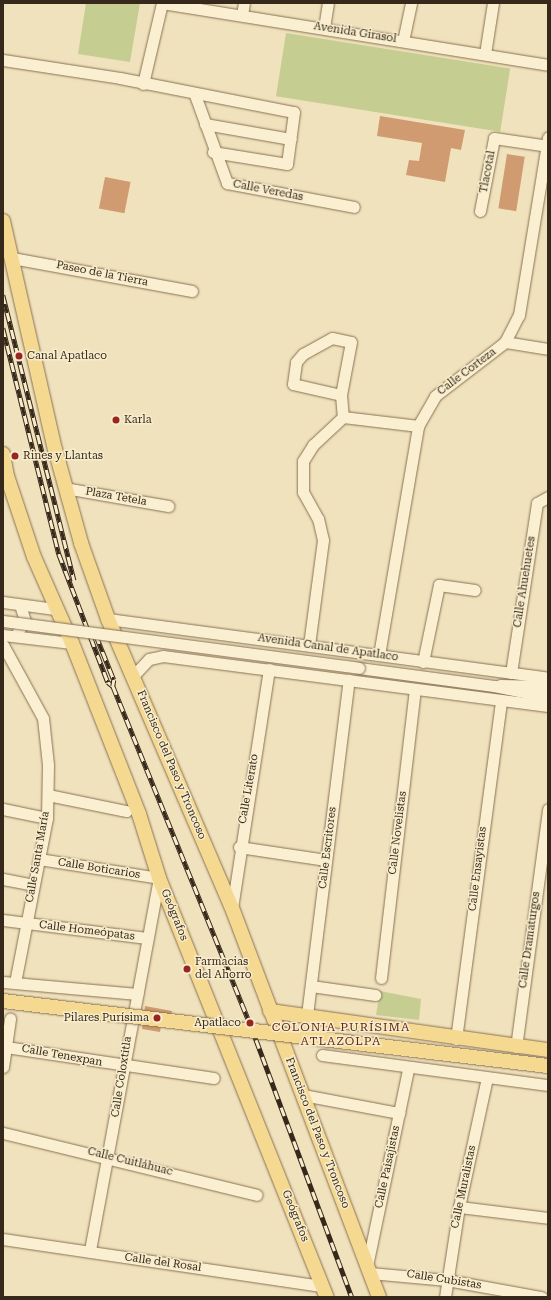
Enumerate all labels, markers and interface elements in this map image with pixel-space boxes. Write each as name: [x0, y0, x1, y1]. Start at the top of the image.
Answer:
street label: Avenida Girasol: [313, 20, 397, 46]
street label: Tlacotal: [477, 150, 499, 194]
street label: Calle Veredas: [232, 178, 304, 204]
street label: Paseo de la Tierra: [55, 259, 149, 289]
street label: Calle Corteza: [435, 346, 499, 398]
place label: Canal Apatlaco: [27, 349, 107, 363]
marker: Canal Apatlaco: [14, 351, 24, 361]
place label: Karla: [124, 413, 152, 427]
marker: Karla: [111, 415, 121, 425]
place label: Rines y Llantas: [23, 449, 103, 463]
marker: Rines y Llantas: [10, 451, 20, 461]
street label: Plaza Tetela: [84, 485, 148, 509]
street label: Calle Ahuehuetes: [511, 535, 539, 629]
street label: Avenida Canal de Apatlaco: [257, 632, 399, 664]
street label: Francisco del Paso y Troncoso: [134, 688, 208, 842]
street label: Calle Literato: [236, 753, 262, 825]
street label: Calle Novelistas: [386, 790, 410, 876]
street label: Calle Escritores: [316, 806, 340, 890]
street label: Calle Santa María: [23, 810, 53, 904]
street label: Calle Ensayistas: [466, 826, 490, 912]
street label: Calle Boticarios: [57, 856, 141, 882]
street label: Geógrafos: [158, 887, 190, 943]
street label: Calle Dramaturgos: [517, 891, 543, 989]
street label: Calle Homeópatas: [38, 919, 136, 943]
place label: Farmacias del Ahorro: [195, 956, 252, 982]
marker: Farmacias del Ahorro: [182, 964, 192, 974]
place label: Pilares Purísima: [64, 1011, 149, 1025]
marker: Pilares Purísima: [152, 1013, 162, 1023]
place label: Apatlaco: [194, 1016, 241, 1030]
marker: Apatlaco: [244, 1017, 256, 1029]
district label: COLONIA PURÍSIMA ATLAZOLPA: [272, 1021, 410, 1049]
street label: Calle Coloxtitla: [109, 1036, 135, 1118]
street label: Calle Tenexpan: [21, 1042, 103, 1070]
street label: Francisco del Paso y Troncoso: [282, 1056, 352, 1210]
street label: Calle Paisajistas: [373, 1124, 403, 1210]
street label: Calle Muralistas: [449, 1144, 479, 1230]
street label: Calle Cuitláhuac: [86, 1145, 174, 1179]
street label: Geógrafos: [279, 1188, 311, 1244]
street label: Calle del Rosal: [124, 1251, 202, 1275]
street label: Calle Cubistas: [406, 1268, 482, 1292]

